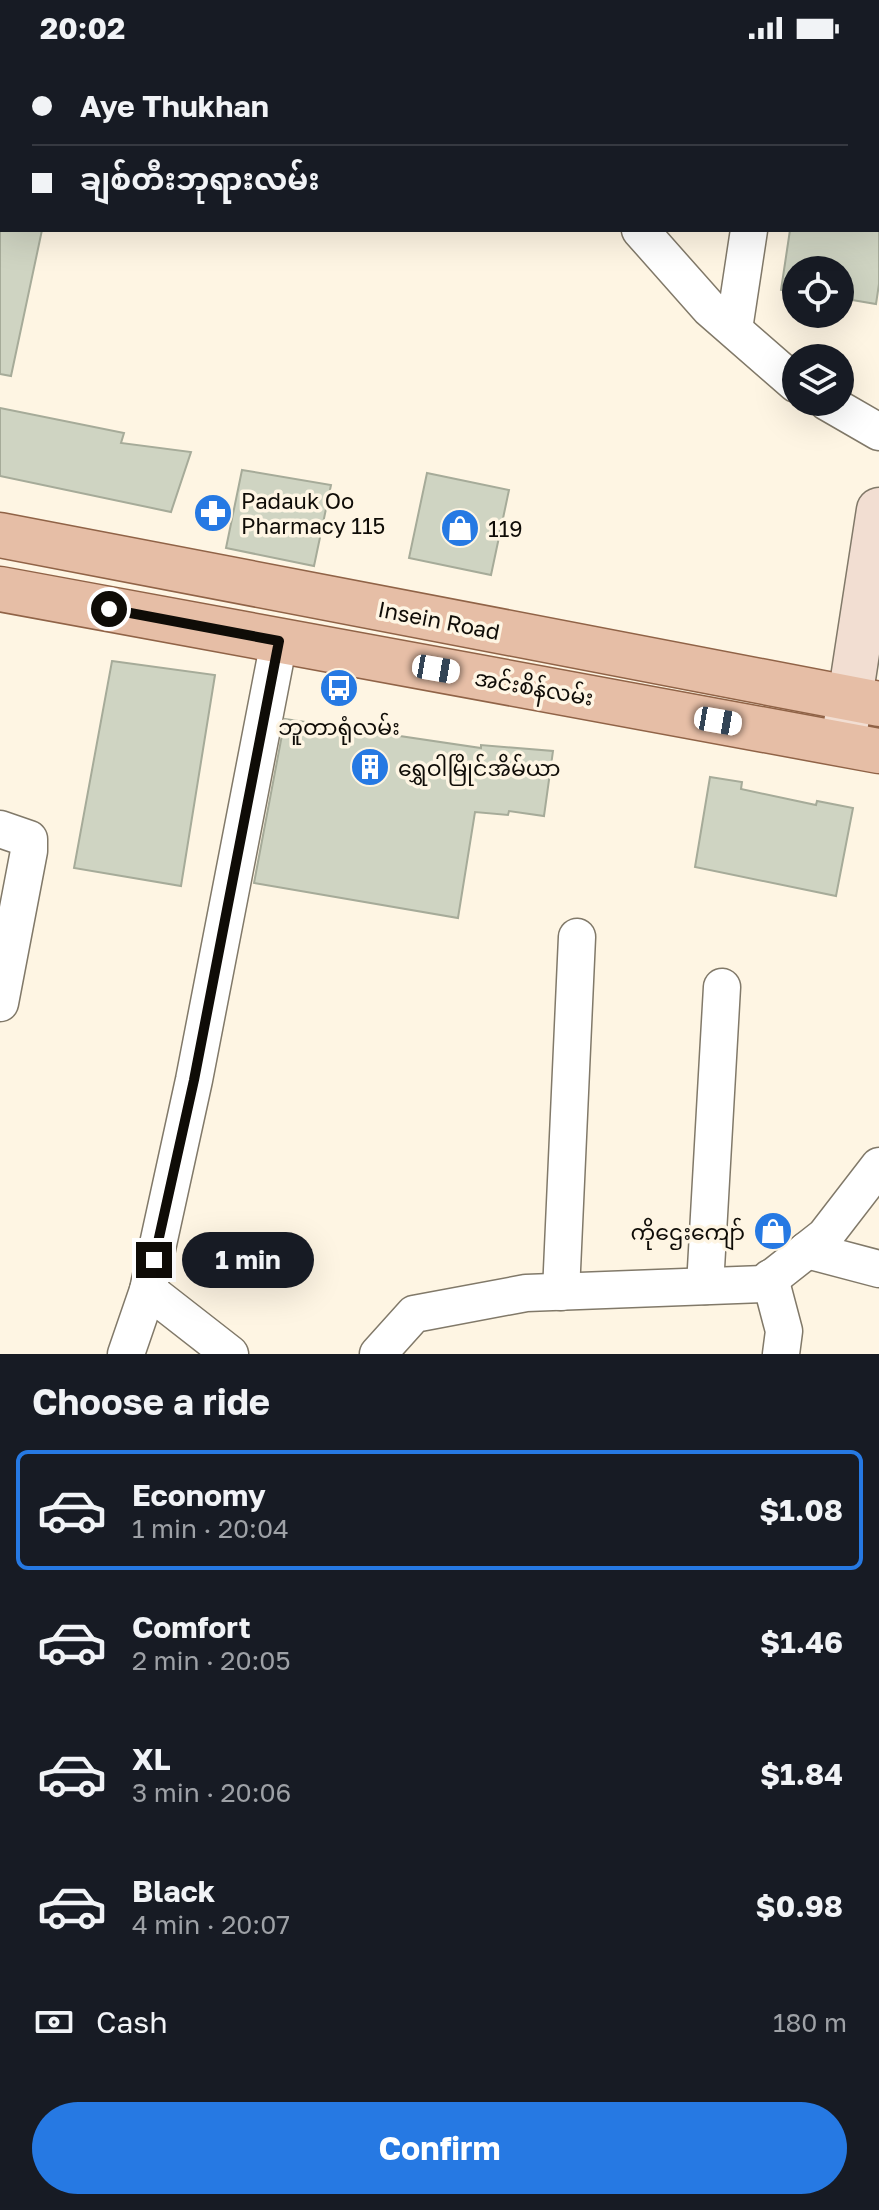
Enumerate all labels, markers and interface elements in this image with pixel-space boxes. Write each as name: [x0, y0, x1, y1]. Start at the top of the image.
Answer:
text: 20:02: [40, 10, 125, 46]
text: Aye Thukhan: [80, 88, 269, 124]
text: ချစ်တီးဘုရားလမ်း: [80, 161, 320, 197]
map controls: [782, 256, 854, 416]
button: locate: [782, 256, 854, 328]
button: layers: [782, 344, 854, 416]
place label: Padauk Oo Pharmacy 115: [241, 487, 385, 539]
pharmacy icon: Padauk Oo Pharmacy 115: [192, 492, 234, 534]
shop icon: 119: [439, 507, 481, 549]
place label: 119: [488, 515, 523, 542]
route start: [91, 591, 127, 627]
street label: Insein Road: [376, 595, 502, 645]
car: [410, 653, 462, 685]
street label: အင်းစိန်လမ်း: [472, 662, 596, 716]
bus stop icon: ဘူတာရုံလမ်း: [318, 667, 360, 709]
car: [692, 705, 744, 737]
place label: ဘူတာရုံလမ်း: [278, 712, 400, 745]
building icon: ရွှေဝါမြိုင်အိမ်ယာ: [349, 746, 391, 788]
place label: ရွှေဝါမြိုင်အိမ်ယာ: [398, 753, 561, 786]
shop icon: ကိုဌေးကျော်: [752, 1210, 794, 1252]
place label: ကိုဌေးကျော်: [631, 1217, 745, 1251]
callout: 1 min: [182, 1232, 314, 1288]
route end: [136, 1242, 172, 1278]
text: 1 min: [215, 1244, 281, 1275]
text: Choose a ride: [32, 1380, 270, 1423]
icon: car: [36, 1474, 108, 1546]
text: Economy: [132, 1477, 266, 1513]
text: $1.08: [759, 1492, 843, 1528]
text: 1 min · 20:04: [132, 1513, 289, 1544]
icon: car: [36, 1606, 108, 1678]
text: Comfort: [132, 1609, 251, 1645]
text: $1.46: [760, 1624, 843, 1660]
text: 2 min · 20:05: [132, 1645, 291, 1676]
icon: car: [36, 1738, 108, 1810]
text: XL: [132, 1741, 171, 1777]
text: $1.84: [760, 1756, 843, 1792]
text: 3 min · 20:06: [132, 1777, 291, 1808]
icon: car: [36, 1870, 108, 1942]
text: Black: [132, 1873, 215, 1909]
text: $0.98: [756, 1888, 843, 1924]
text: 4 min · 20:07: [132, 1909, 290, 1940]
icon: cash: [32, 2000, 76, 2044]
text: Cash: [96, 2004, 168, 2040]
text: 180 m: [773, 2007, 847, 2038]
button: Confirm: [32, 2102, 847, 2194]

